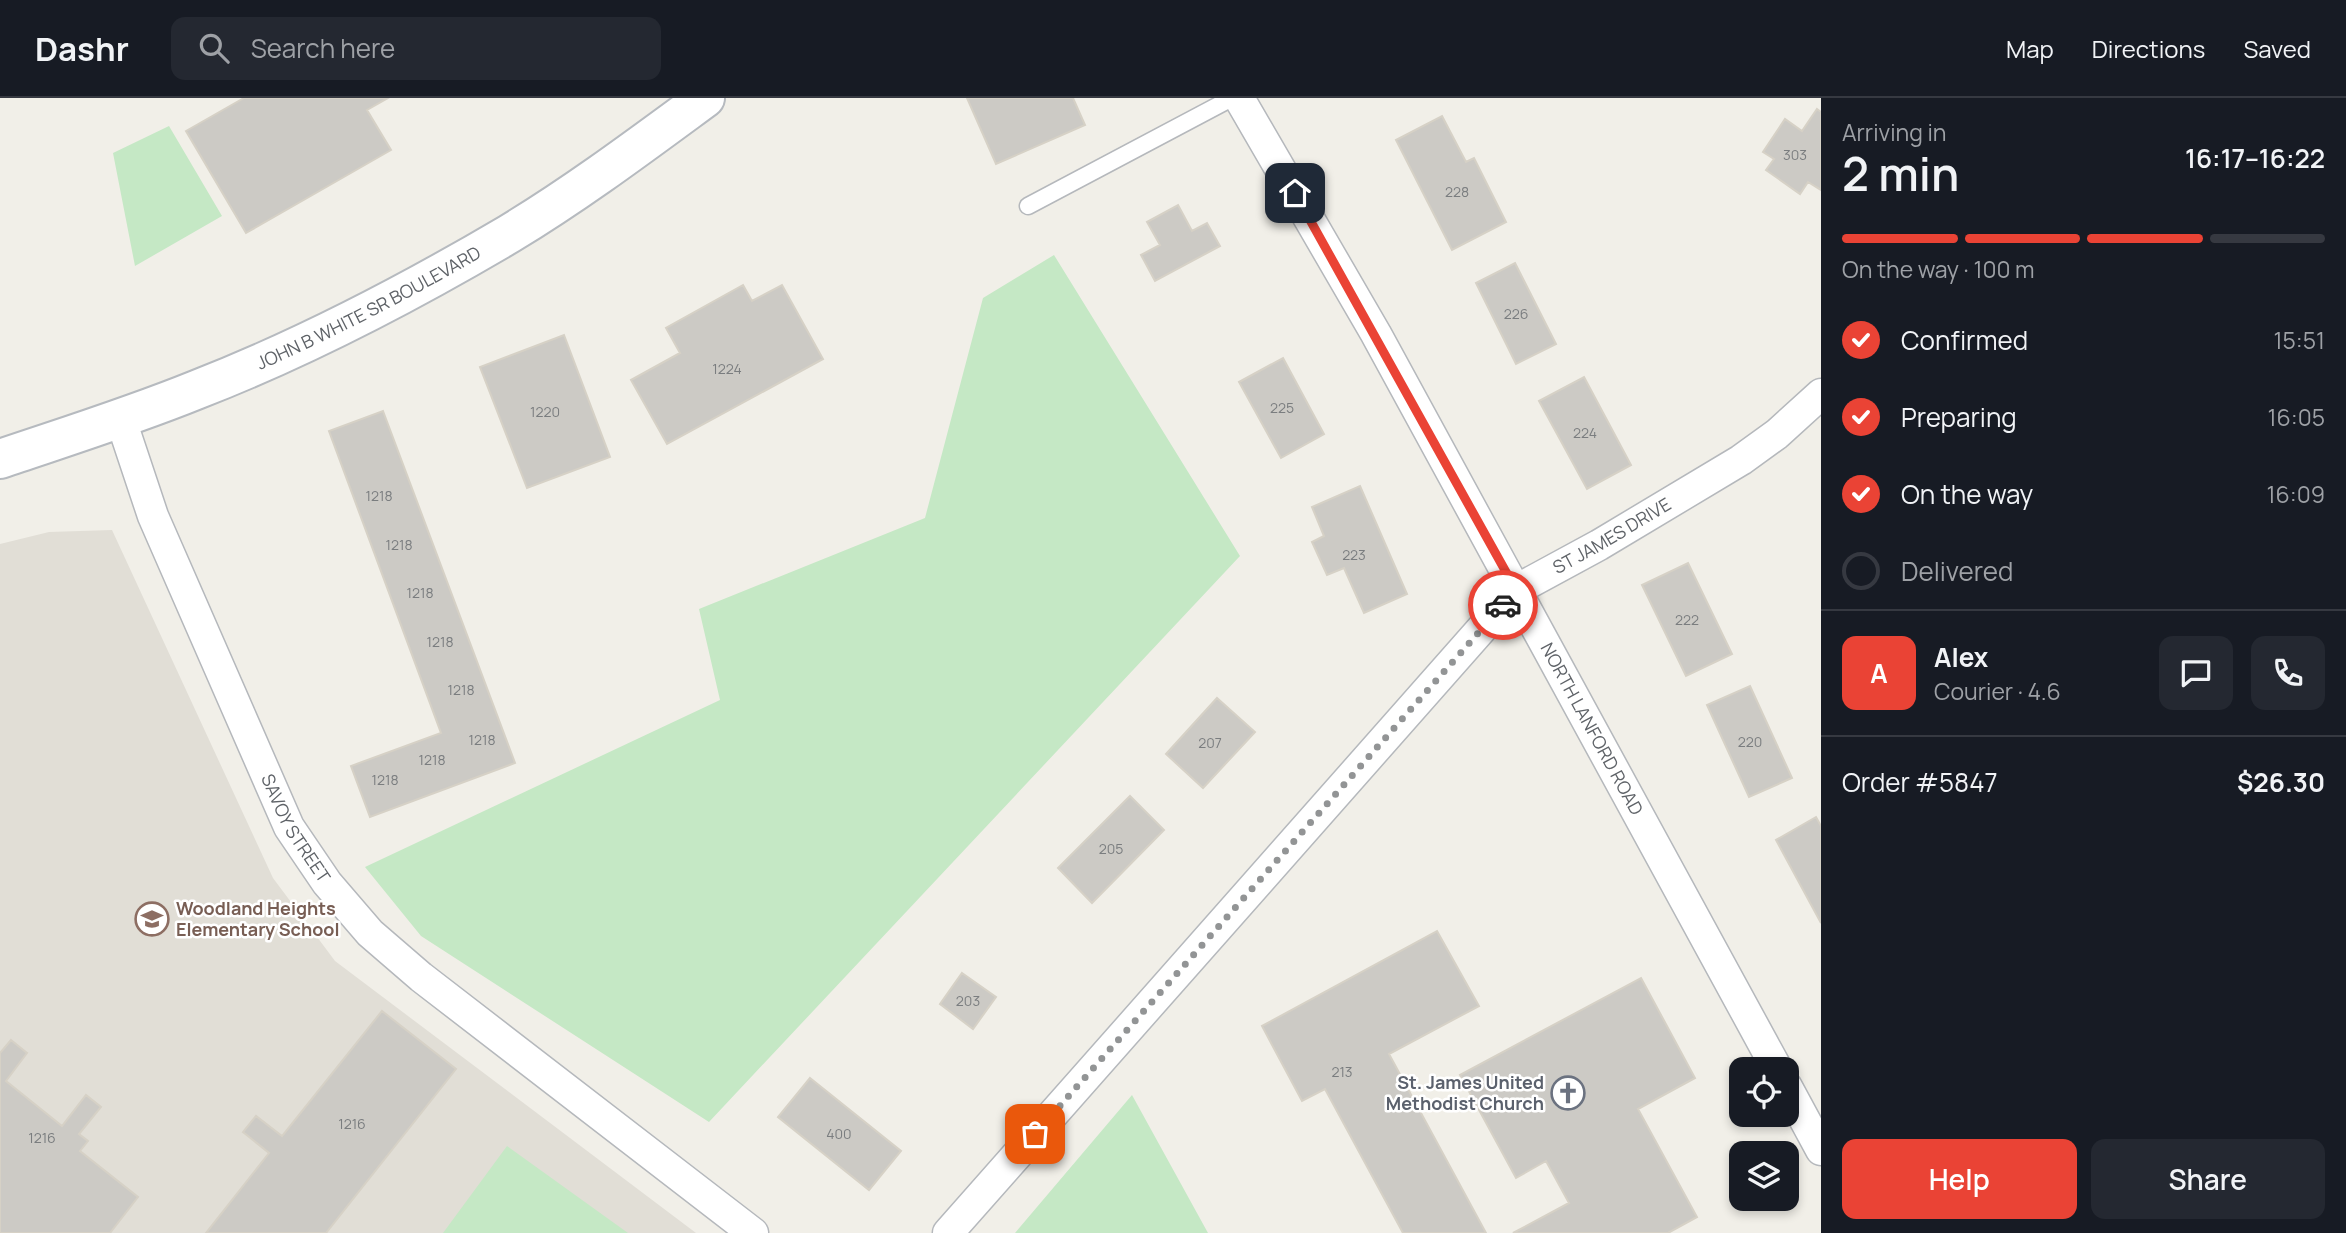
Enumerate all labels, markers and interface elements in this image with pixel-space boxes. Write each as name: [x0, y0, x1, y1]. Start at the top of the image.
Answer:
search box: [171, 17, 661, 80]
text: Dashr: [35, 26, 129, 71]
icon: search: [195, 29, 233, 67]
text: Search here: [251, 30, 395, 66]
text: Map: [2006, 32, 2054, 65]
text: Directions: [2092, 32, 2205, 65]
text: Saved: [2243, 32, 2311, 65]
text: Arriving in: [1842, 116, 1947, 148]
text: 16:17–16:22: [2185, 140, 2325, 176]
text: 2 min: [1842, 142, 1959, 205]
house number: 303: [1783, 145, 1807, 164]
pin: [1265, 163, 1325, 223]
icon: home: [1276, 174, 1314, 212]
house number: 228: [1445, 182, 1469, 201]
street label: JOHN B WHITE SR BOULEVARD: [252, 240, 485, 375]
text: On the way · 100 m: [1842, 253, 2035, 285]
house number: 226: [1504, 304, 1528, 323]
icon: check: [1842, 321, 1880, 359]
text: Confirmed: [1901, 322, 2028, 358]
text: 15:51: [2274, 324, 2325, 356]
house number: 1224: [712, 359, 742, 378]
house number: 225: [1270, 398, 1294, 417]
icon: check: [1842, 398, 1880, 436]
text: Preparing: [1901, 399, 2017, 435]
text: 16:05: [2268, 401, 2325, 433]
house number: 1220: [530, 402, 560, 421]
house number: 224: [1573, 423, 1597, 442]
icon: check: [1842, 475, 1880, 513]
text: On the way: [1901, 476, 2033, 512]
text: 16:09: [2267, 478, 2325, 510]
house number: 1218: [365, 486, 393, 505]
street label: ST JAMES DRIVE: [1548, 492, 1675, 579]
house number: 1218: [385, 535, 413, 554]
house number: 223: [1342, 545, 1366, 564]
text: Delivered: [1901, 553, 2013, 589]
courier: [1468, 570, 1538, 640]
house number: 1218: [406, 583, 434, 602]
icon: car: [1484, 586, 1522, 624]
house number: 222: [1675, 610, 1699, 629]
house number: 1218: [426, 632, 454, 651]
button: chat: [2159, 636, 2233, 710]
button: phone: [2251, 636, 2325, 710]
street label: NORTH LANFORD ROAD: [1536, 638, 1649, 819]
text: Alex: [1934, 639, 1988, 675]
text: A: [1870, 655, 1888, 691]
text: Courier · 4.6: [1934, 675, 2061, 707]
house number: 1218: [447, 680, 475, 699]
house number: 1218: [468, 730, 496, 749]
house number: 220: [1738, 732, 1762, 751]
house number: 207: [1198, 733, 1222, 752]
house number: 1218: [418, 750, 446, 769]
text: Order #5847: [1842, 764, 1998, 800]
text: $26.30: [2237, 764, 2325, 800]
street label: SAVOY STREET: [256, 770, 336, 887]
house number: 1218: [371, 770, 399, 789]
house number: 205: [1099, 839, 1123, 858]
place label: Woodland Heights Elementary School: [176, 896, 339, 941]
school or university icon: Woodland Heights Elementary School: [133, 900, 171, 938]
house number: 203: [956, 991, 980, 1010]
map controls: [1729, 1057, 1799, 1211]
button: locate: [1729, 1057, 1799, 1127]
house number: 213: [1331, 1062, 1353, 1081]
place label: St. James United Methodist Church: [1386, 1070, 1544, 1115]
church icon: St. James United Methodist Church: [1549, 1074, 1587, 1112]
pin: [1005, 1104, 1065, 1164]
house number: 1216: [338, 1114, 366, 1133]
icon: bag: [1016, 1115, 1054, 1153]
house number: 400: [826, 1124, 852, 1143]
house number: 1216: [28, 1128, 56, 1147]
button: Help: [1842, 1139, 2077, 1219]
button: Share: [2091, 1139, 2325, 1219]
button: layers: [1729, 1141, 1799, 1211]

